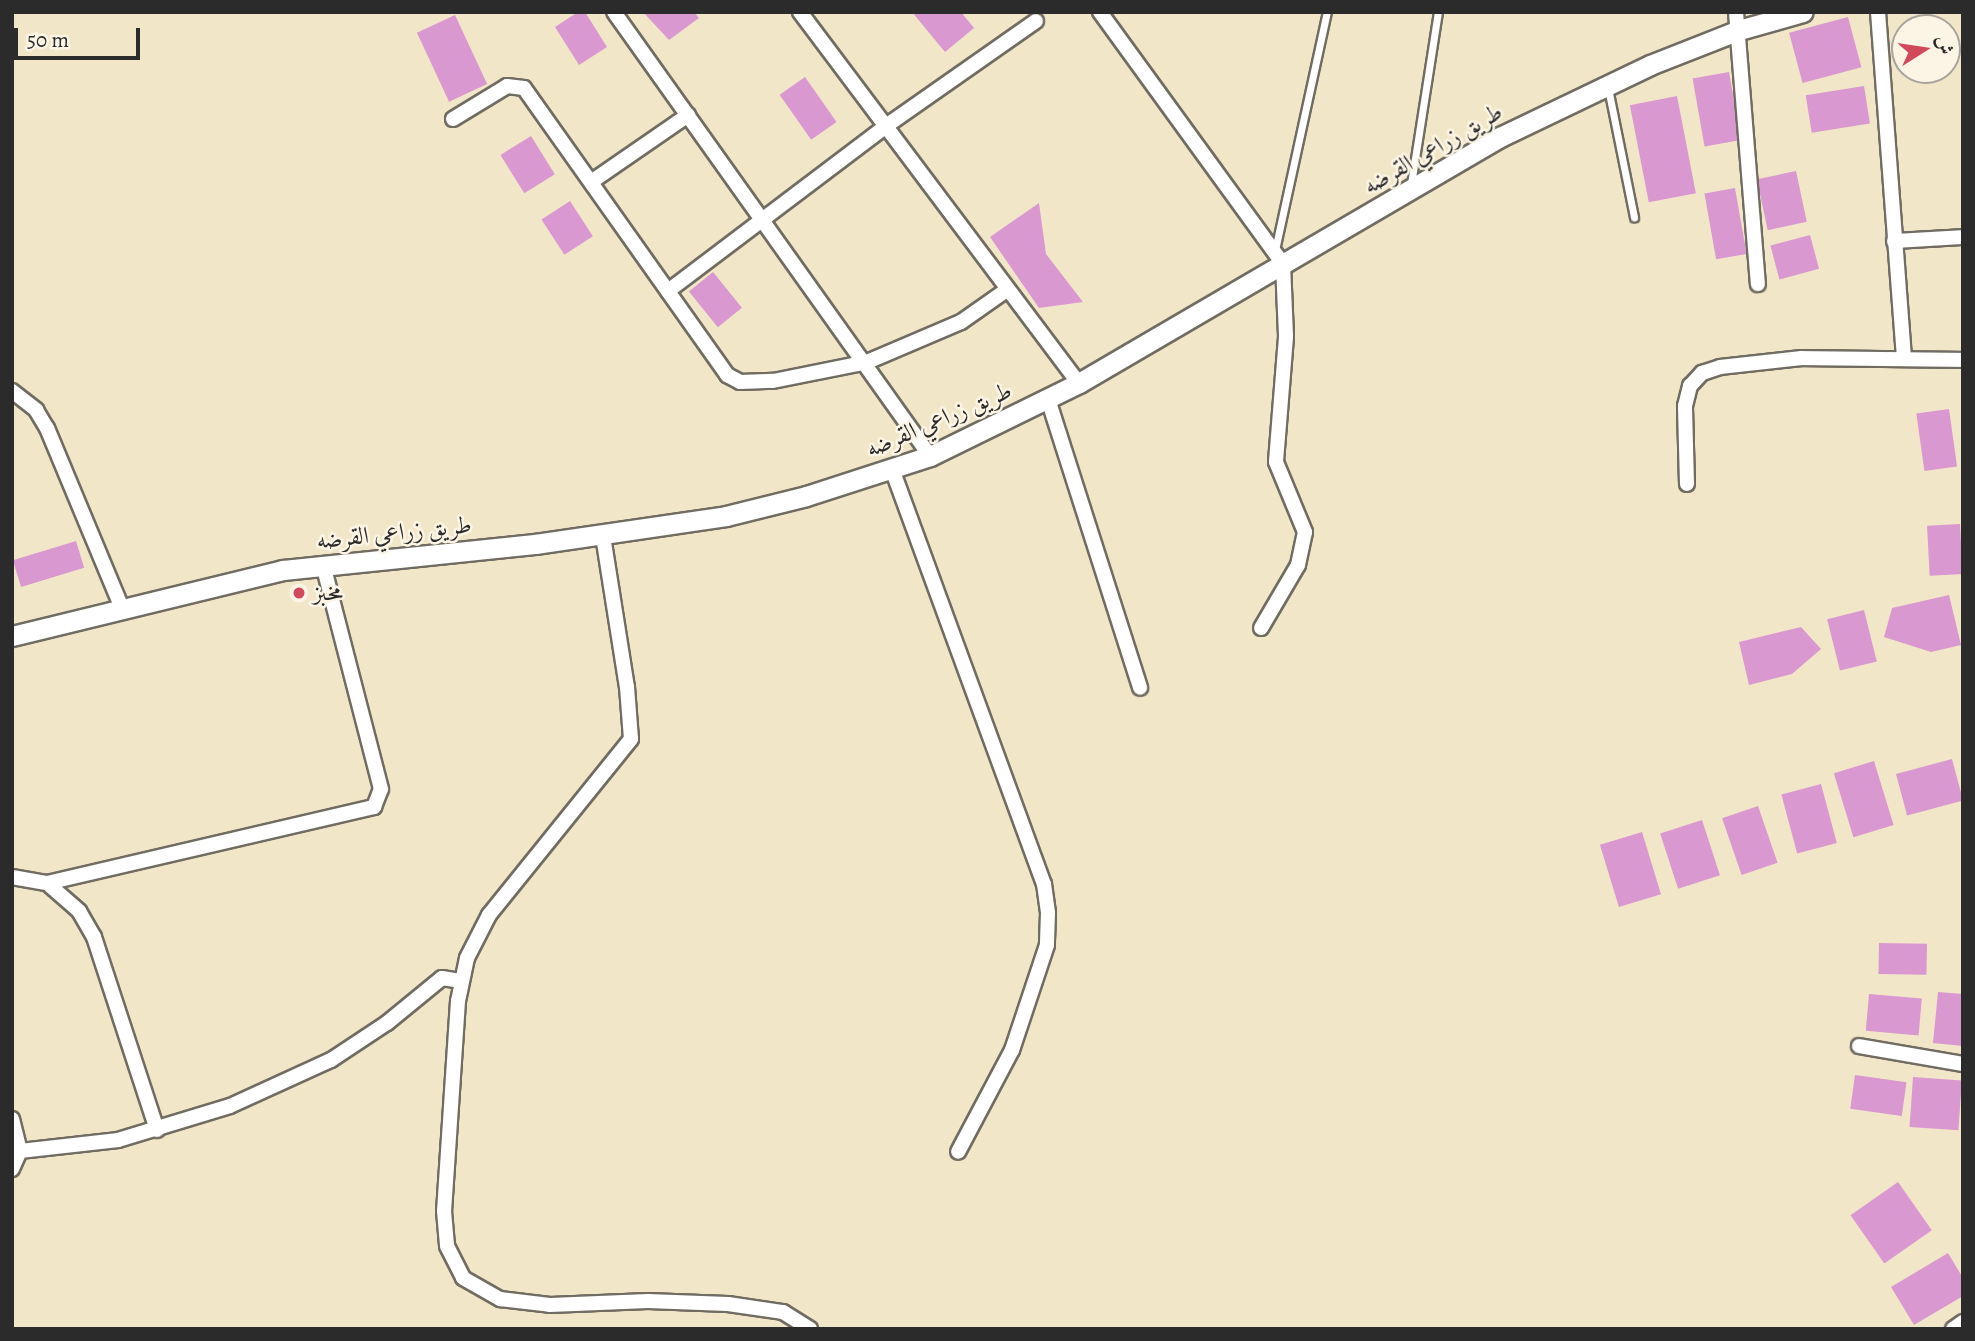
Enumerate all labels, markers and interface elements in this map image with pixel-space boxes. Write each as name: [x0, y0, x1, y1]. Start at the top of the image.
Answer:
scale bar: [18, 14, 144, 58]
north arrow: [1891, 14, 1961, 84]
text: 50 m: [27, 26, 69, 54]
text: ش: [1930, 33, 1959, 57]
street label: طريق زراعي القرضه: [1358, 98, 1508, 200]
street label: طريق زراعي القرضه: [862, 376, 1016, 464]
street label: طريق زراعي القرضه: [315, 511, 473, 555]
place label: مخبز: [313, 579, 343, 607]
marker: مخبز: [291, 585, 307, 601]

